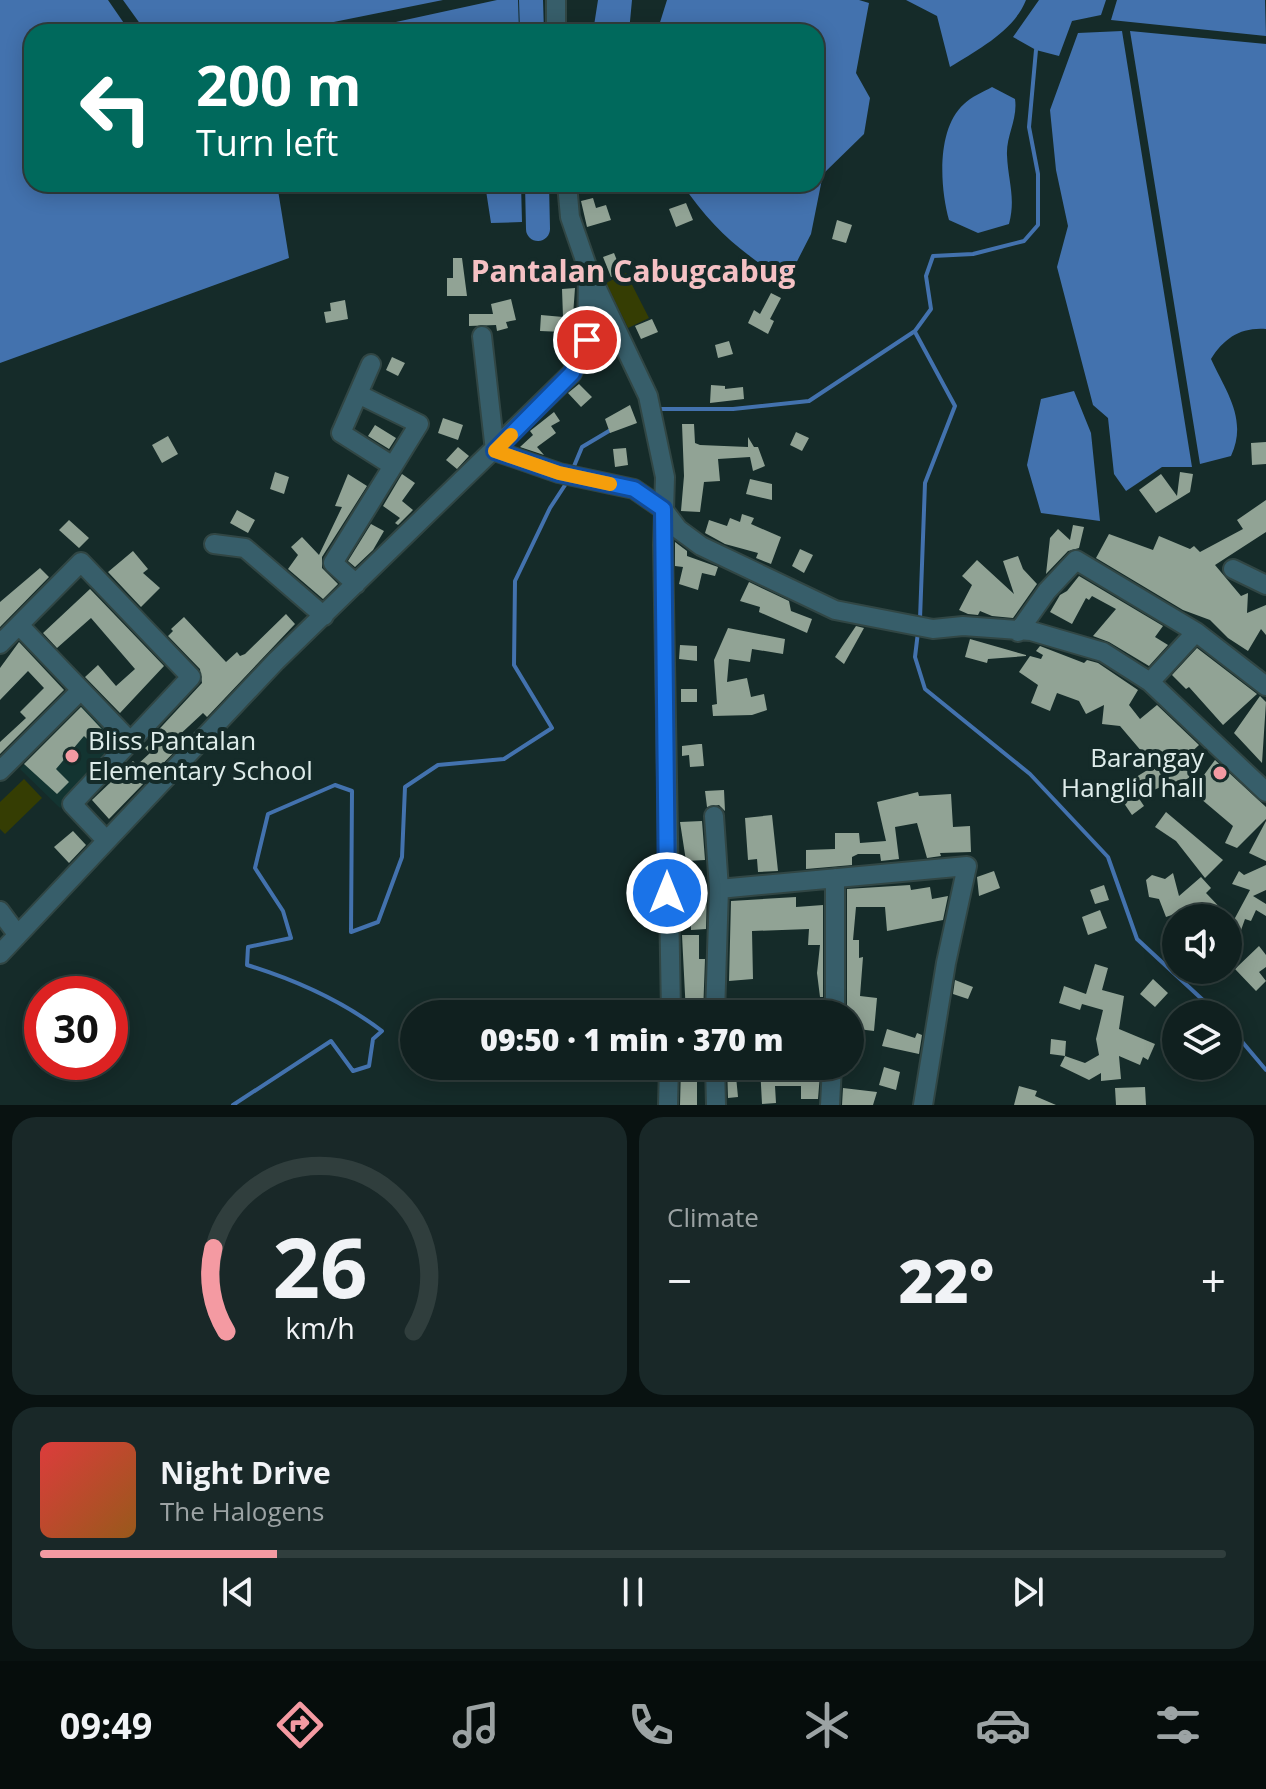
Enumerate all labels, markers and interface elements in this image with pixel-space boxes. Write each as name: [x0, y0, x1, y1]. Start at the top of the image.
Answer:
text: 200 m: [196, 46, 362, 122]
icon: left: [64, 56, 168, 160]
text: Turn left: [196, 118, 338, 167]
district label: Pantalan Cabugcabug: [471, 250, 795, 291]
pin: [553, 306, 621, 374]
icon: arrive: [565, 318, 609, 362]
place label: Bliss Pantalan Elementary School: [88, 722, 313, 788]
place label: Barangay Hanglid hall: [1061, 739, 1205, 805]
marker: Bliss Pantalan Elementary School: [63, 747, 81, 765]
marker: Barangay Hanglid hall: [1211, 764, 1229, 782]
position arrow: [625, 851, 709, 935]
map controls: [1162, 904, 1242, 1080]
button: sound: [1162, 904, 1242, 984]
speed limit sign: 30: [24, 976, 128, 1080]
button: layers: [1162, 1000, 1242, 1080]
text: 09:50 · 1 min · 370 m: [480, 1019, 784, 1060]
text: Climate: [667, 1199, 759, 1235]
text: 26: [272, 1209, 367, 1322]
text: 22°: [899, 1239, 994, 1321]
text: −: [667, 1250, 692, 1310]
text: +: [1201, 1250, 1226, 1310]
text: km/h: [285, 1308, 354, 1347]
text: Night Drive: [160, 1452, 331, 1493]
text: The Halogens: [160, 1493, 325, 1529]
icon: previous: [216, 1570, 260, 1614]
icon: pause: [611, 1570, 655, 1614]
icon: next: [1006, 1570, 1050, 1614]
icon: directions: [272, 1697, 328, 1753]
icon: music: [448, 1697, 504, 1753]
icon: phone: [623, 1697, 679, 1753]
icon: climate: [799, 1697, 855, 1753]
icon: car: [975, 1697, 1031, 1753]
icon: filters: [1150, 1697, 1206, 1753]
text: 09:49: [60, 1701, 152, 1750]

